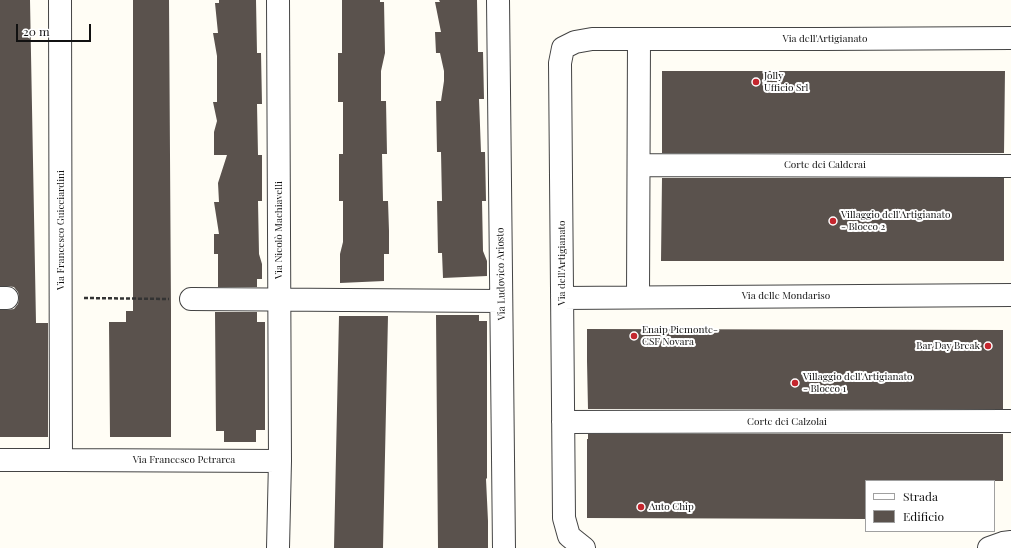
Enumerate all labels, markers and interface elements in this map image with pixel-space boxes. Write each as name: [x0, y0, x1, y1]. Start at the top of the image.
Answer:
scale bar: [18, 16, 93, 42]
text: 20 m: [23, 23, 50, 39]
street label: Via dell'Artigianato: [783, 33, 867, 45]
place label: Jolly Ufficio Srl: [764, 70, 808, 94]
marker: Jolly Ufficio Srl: [751, 77, 761, 87]
street label: Corte dei Calderai: [784, 159, 866, 171]
street label: Via Francesco Guicciardini: [55, 170, 67, 290]
street label: Via Nicolò Machiavelli: [273, 181, 285, 279]
place label: Villaggio dell'Artigianato - Blocco 2: [841, 209, 950, 232]
marker: Villaggio dell'Artigianato - Blocco 2: [828, 216, 838, 226]
street label: Via dell'Artigianato: [556, 221, 568, 305]
street label: Via Ludovico Ariosto: [494, 228, 508, 320]
street label: Via delle Mondariso: [742, 290, 830, 302]
place label: Enaip Piemonte- CSF Novara: [642, 324, 718, 348]
marker: Enaip Piemonte- CSF Novara: [629, 331, 639, 341]
place label: Bar Day Break: [916, 340, 980, 352]
marker: Bar Day Break: [983, 341, 993, 351]
place label: Villaggio dell'Artigianato - Blocco 1: [803, 371, 912, 394]
marker: Villaggio dell'Artigianato - Blocco 1: [790, 378, 800, 388]
street label: Corte dei Calzolai: [747, 416, 827, 428]
street label: Via Francesco Petrarca: [133, 454, 235, 466]
legend: [865, 480, 995, 532]
text: Strada: [903, 488, 938, 504]
place label: Auto Chip: [649, 501, 694, 513]
marker: Auto Chip: [636, 502, 646, 512]
text: Edificio: [903, 508, 944, 524]

